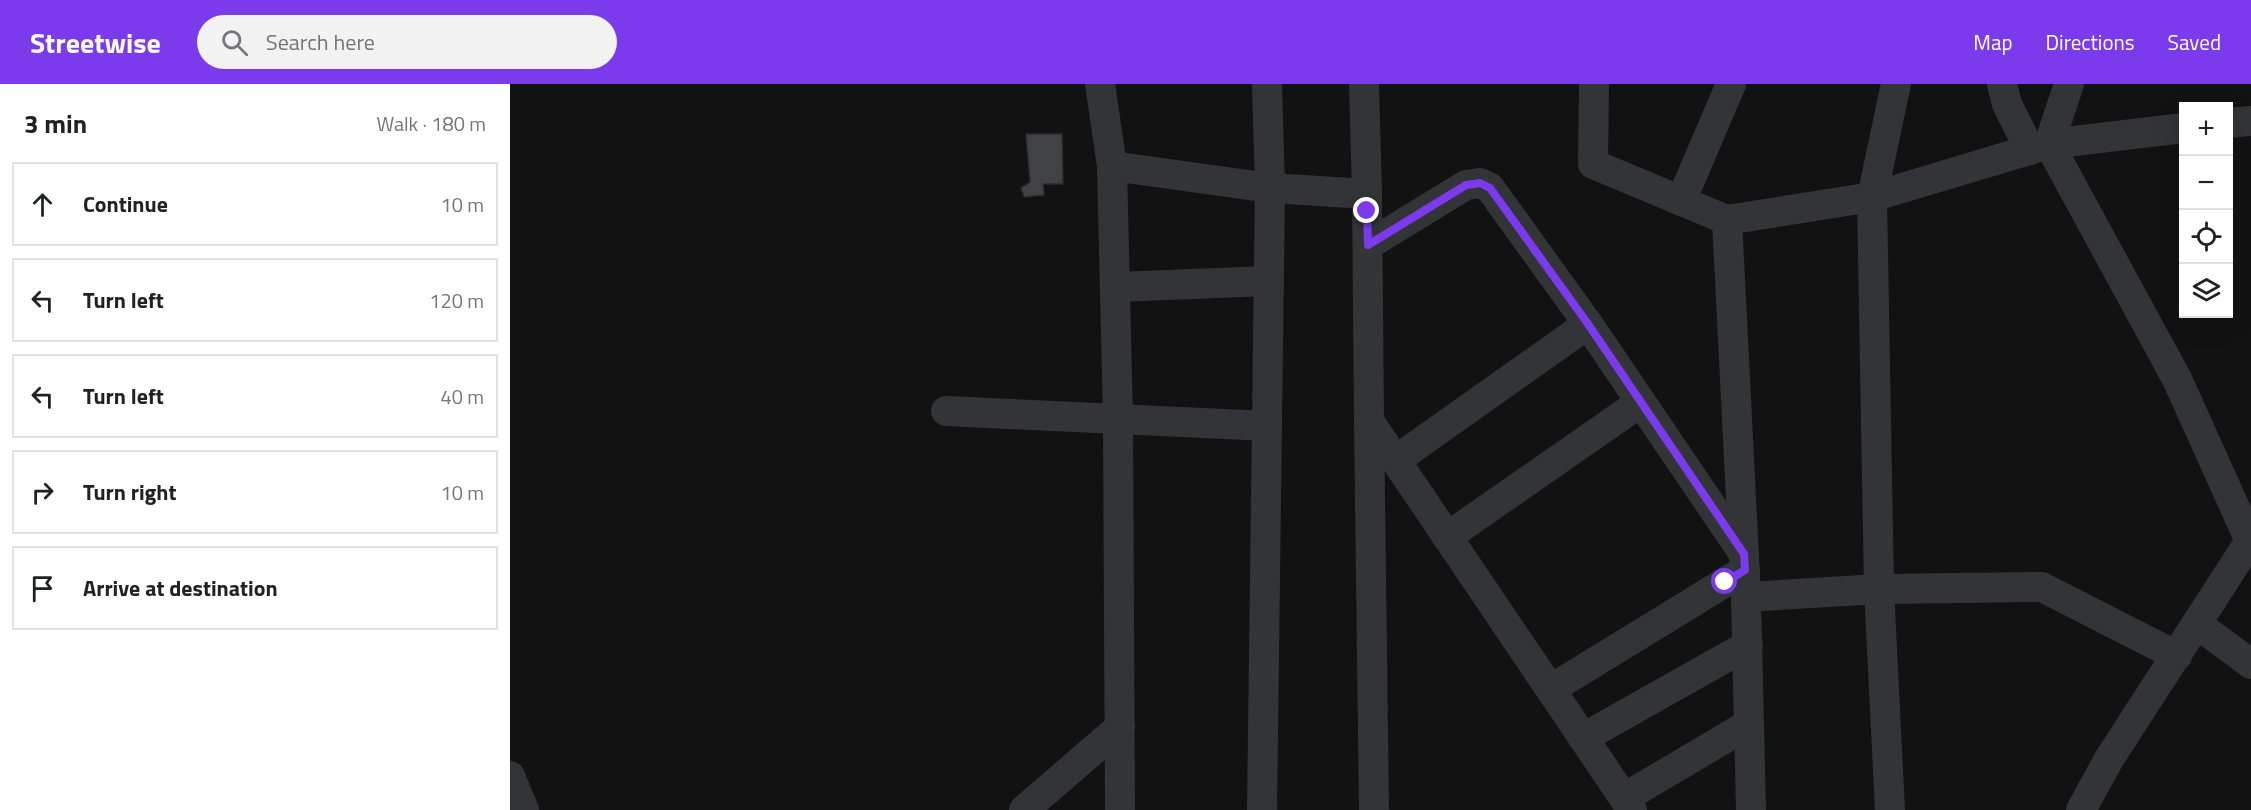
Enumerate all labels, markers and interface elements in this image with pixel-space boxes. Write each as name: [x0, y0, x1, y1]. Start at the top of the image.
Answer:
search box: [197, 15, 617, 69]
text: Streetwise: [30, 21, 161, 64]
text: Search here: [266, 25, 375, 59]
icon: search: [218, 26, 251, 59]
text: Map: [1973, 26, 2013, 58]
text: Directions: [2046, 26, 2135, 58]
text: Saved: [2168, 26, 2221, 58]
map controls: [2179, 102, 2233, 318]
button: +: [2179, 102, 2233, 156]
text: 3 min: [24, 104, 87, 143]
text: Walk · 180 m: [377, 108, 486, 139]
button: −: [2179, 156, 2233, 210]
text: Continue: [83, 187, 168, 221]
icon: ahead: [26, 188, 59, 221]
text: 10 m: [440, 189, 484, 220]
route end: [1353, 197, 1379, 223]
button: locate: [2179, 210, 2233, 264]
button: layers: [2179, 264, 2233, 318]
text: Turn left: [83, 283, 164, 317]
icon: left: [26, 284, 59, 317]
text: 120 m: [429, 285, 484, 316]
text: Turn left: [83, 379, 164, 413]
icon: left: [26, 380, 59, 413]
text: 40 m: [440, 381, 484, 412]
text: Turn right: [83, 475, 177, 509]
icon: right: [26, 476, 59, 509]
text: 10 m: [440, 477, 484, 508]
route start: [1711, 568, 1737, 594]
text: Arrive at destination: [83, 571, 278, 605]
icon: arrive: [26, 572, 59, 605]

